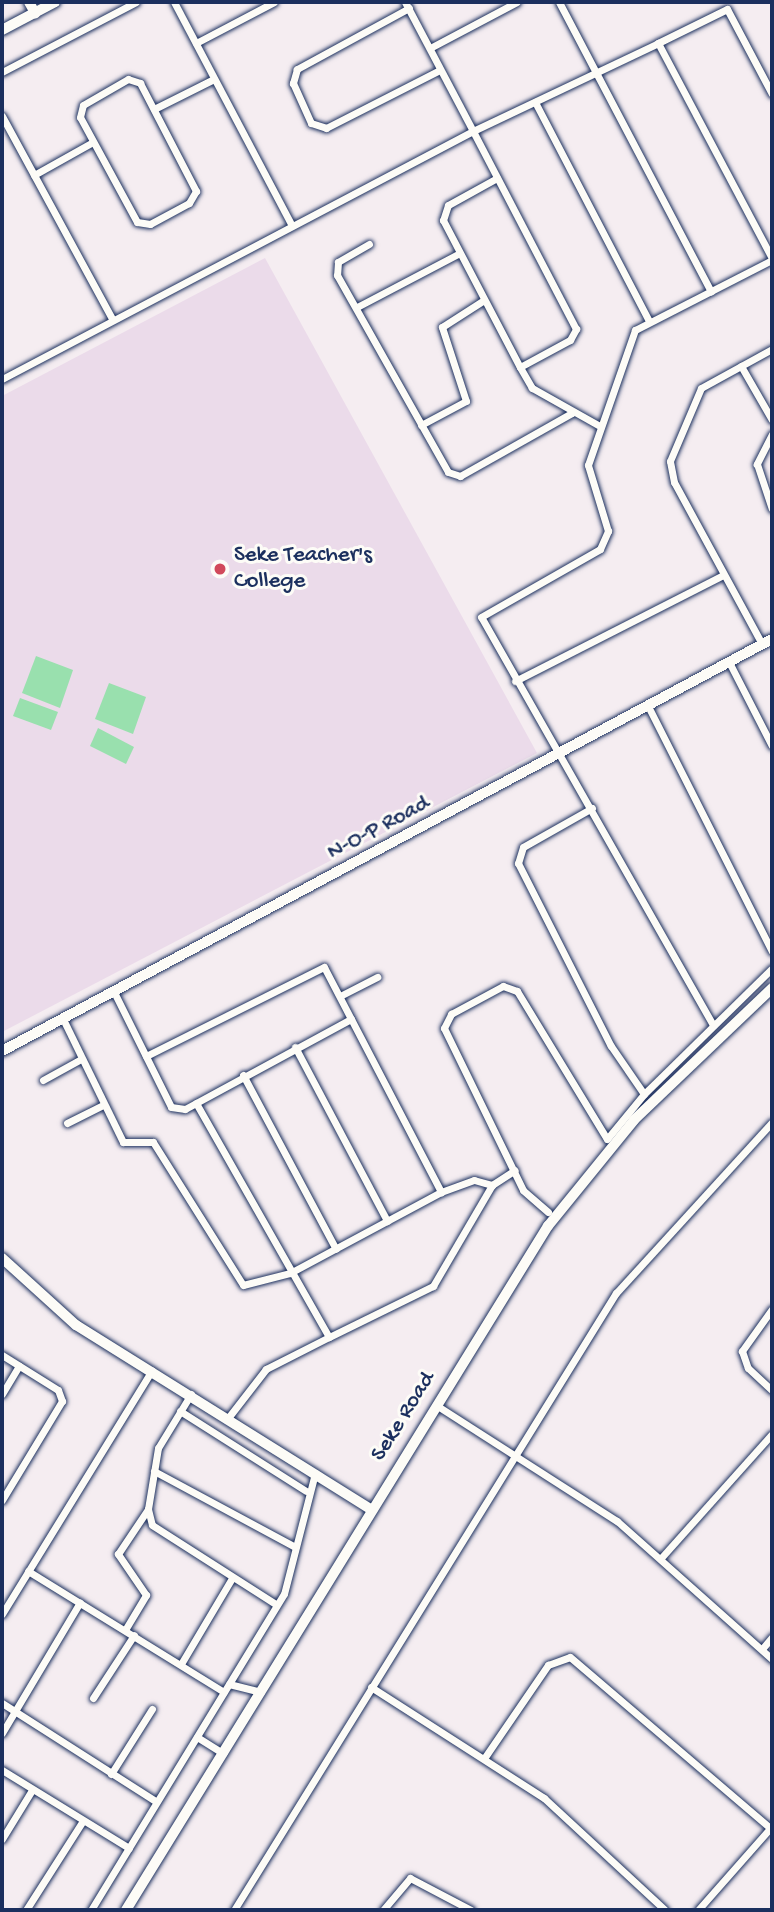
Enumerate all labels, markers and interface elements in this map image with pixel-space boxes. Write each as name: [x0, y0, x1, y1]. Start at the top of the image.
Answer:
place label: Seke Teacher's College: [234, 542, 372, 596]
marker: Seke Teacher's College: [212, 561, 228, 577]
street label: N-O-P Road: [323, 791, 435, 867]
street label: Seke Road: [366, 1367, 442, 1467]

